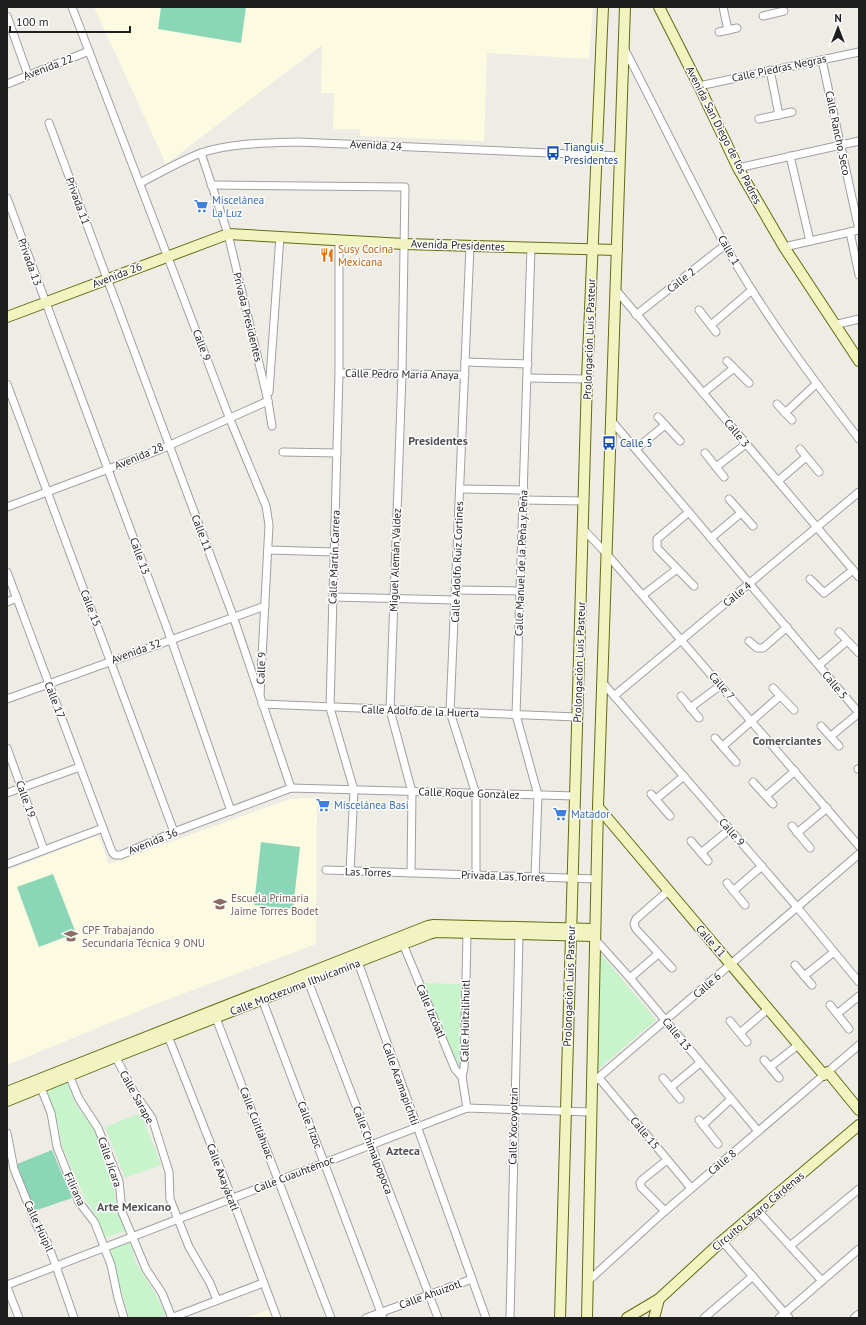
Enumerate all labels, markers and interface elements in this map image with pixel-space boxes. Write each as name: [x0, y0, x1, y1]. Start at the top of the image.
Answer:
scale bar: [10, 8, 130, 34]
north arrow: [818, 8, 858, 48]
text: N: [834, 11, 842, 25]
text: 100 m: [16, 14, 49, 29]
street label: Avenida 22: [21, 51, 75, 83]
street label: Calle Piedras Negras: [730, 51, 828, 85]
street label: Avenida San Diego de los Padres: [683, 64, 765, 207]
street label: Calle Rancho Seco: [822, 89, 854, 177]
street label: Avenida 24: [350, 137, 402, 153]
place label: Tianguis Presidentes: [564, 140, 618, 167]
bus stop icon: Tianguis Presidentes: [545, 145, 561, 161]
street label: Privada 11: [63, 175, 93, 227]
place label: Miscelánea La Luz: [212, 193, 264, 220]
supermarket icon: Miscelánea La Luz: [193, 198, 209, 214]
street label: Calle 1: [715, 232, 743, 268]
street label: Privada 13: [15, 236, 45, 288]
street label: Avenida Presidentes: [411, 236, 506, 254]
place label: Susy Cocina Mexicana: [338, 242, 393, 269]
restaurant icon: Susy Cocina Mexicana: [319, 247, 335, 263]
street label: Avenida 26: [90, 259, 144, 291]
street label: Calle 2: [664, 264, 698, 296]
street label: Privada Presidentes: [230, 271, 266, 363]
street label: Prolongación Luis Pasteur: [580, 278, 598, 400]
street label: Calle 9: [190, 327, 214, 363]
street label: Calle Pedro María Anaya: [345, 366, 459, 382]
street label: Calle 3: [721, 416, 753, 450]
district label: Presidentes: [408, 433, 468, 448]
bus stop icon: Calle 5: [601, 435, 617, 451]
place label: Calle 5: [620, 436, 653, 450]
street label: Avenida 28: [112, 439, 166, 473]
street label: Calle Manuel de la Peña y Peña: [511, 490, 531, 636]
street label: Calle Adolfo Ruiz Cortines: [448, 501, 466, 623]
street label: Miguel Alemán Váldez: [386, 508, 404, 612]
street label: Calle Martín Carrera: [325, 510, 343, 604]
street label: Calle 11: [189, 513, 215, 553]
street label: Calle 13: [127, 536, 153, 576]
street label: Calle 4: [720, 578, 754, 610]
street label: Calle 15: [78, 588, 104, 628]
street label: Prolongación Luis Pasteur: [570, 601, 588, 723]
street label: Avenida 32: [109, 636, 163, 666]
street label: Calle 9: [253, 651, 269, 685]
street label: Calle 5: [819, 668, 851, 702]
street label: Calle 7: [706, 669, 738, 703]
street label: Calle 17: [42, 680, 68, 720]
street label: Calle Adolfo de la Huerta: [361, 702, 479, 720]
district label: Comerciantes: [753, 733, 821, 748]
street label: Calle 19: [13, 779, 39, 819]
street label: Calle Roque González: [418, 784, 520, 802]
supermarket icon: Miscelánea Basi: [315, 797, 331, 813]
place label: Miscelánea Basi: [334, 798, 409, 812]
supermarket icon: Matador: [552, 806, 568, 822]
place label: Matador: [571, 807, 610, 821]
street label: Calle 9: [716, 815, 748, 849]
street label: Avenida 36: [126, 825, 180, 857]
street label: Las Torres: [345, 864, 392, 880]
street label: Privada Las Torres: [461, 868, 546, 884]
place label: Escuela Primaria Jaime Torres Bodet: [230, 891, 319, 918]
school or university icon: Escuela Primaria Jaime Torres Bodet: [212, 896, 228, 912]
street label: Calle 11: [693, 922, 729, 960]
place label: CPF Trabajando Secundaria Técnica 9 ONU: [82, 923, 205, 950]
street label: Prolongación Luis Pasteur: [560, 925, 578, 1047]
school or university icon: CPF Trabajando Secundaria Técnica 9 ONU: [63, 928, 79, 944]
street label: Calle Moctezuma Ilhuicamina: [228, 956, 362, 1018]
street label: Calle 6: [690, 969, 724, 1001]
street label: Calle Huitzilíhuitl: [457, 979, 473, 1062]
street label: Calle Izcóatl: [413, 982, 449, 1041]
street label: Calle 13: [659, 1015, 695, 1053]
street label: Calle Acamapichtli: [380, 1041, 422, 1127]
street label: Calle Sarape: [117, 1068, 158, 1126]
street label: Calle Cuitláhuac: [237, 1085, 277, 1161]
street label: Calle Xocoyotzin: [505, 1087, 521, 1165]
street label: Calle Tízoc: [295, 1099, 326, 1151]
street label: Calle Chimalpopoca: [350, 1104, 396, 1196]
street label: Calle 15: [627, 1114, 663, 1152]
street label: Calle Jícara: [95, 1135, 125, 1189]
street label: Calle Axayácatl: [204, 1141, 243, 1214]
district label: Azteca: [386, 1143, 420, 1158]
street label: Calle 8: [705, 1146, 739, 1178]
street label: Calle Cuauhtémoc: [252, 1152, 336, 1196]
street label: Circuito Lázaro Cárdenas: [709, 1168, 807, 1254]
street label: Filirana: [61, 1170, 89, 1208]
street label: Calle Huipil: [21, 1198, 57, 1255]
district label: Arte Mexicano: [97, 1199, 172, 1214]
street label: Calle Ahuízotl: [397, 1276, 464, 1312]

